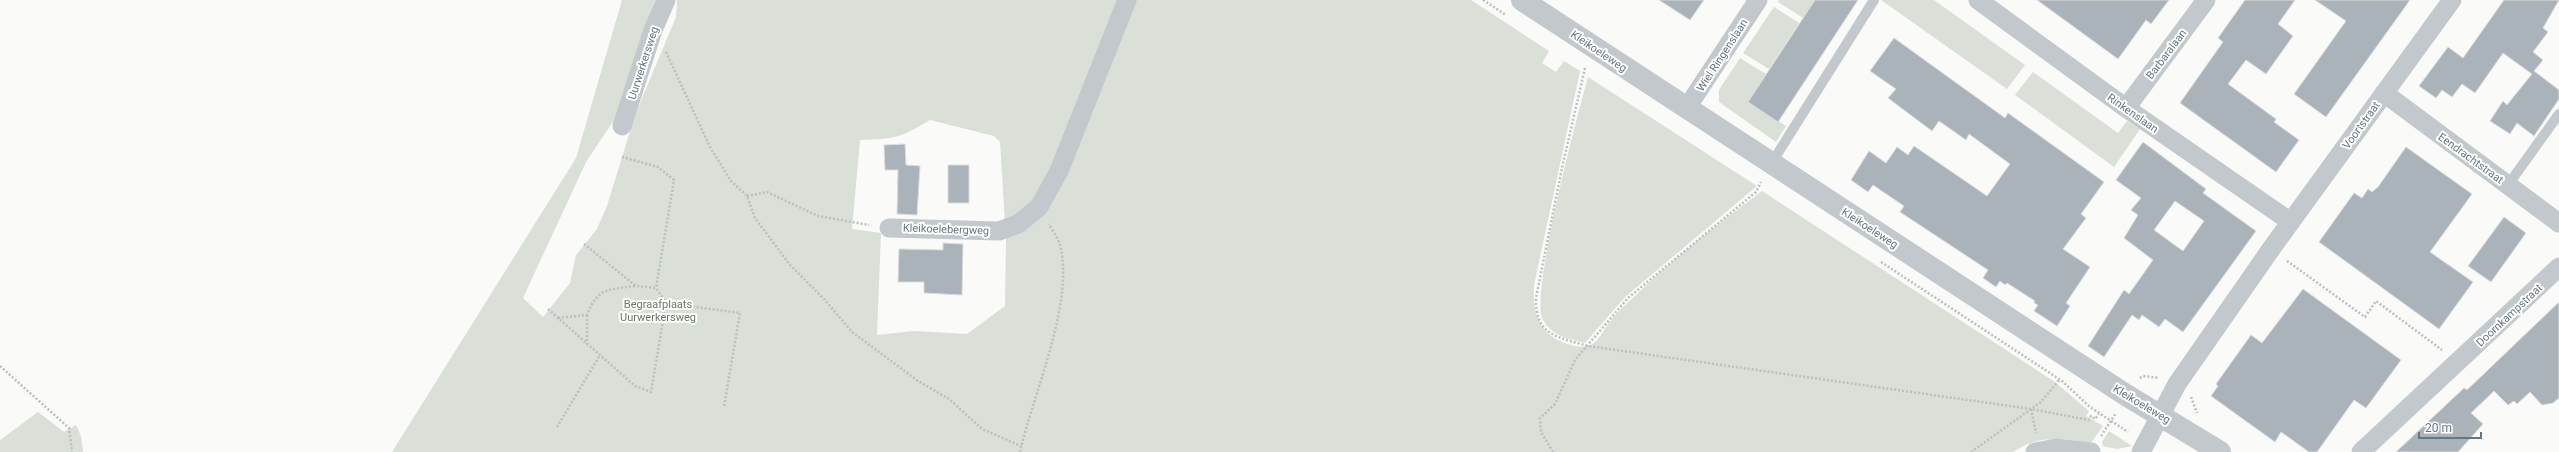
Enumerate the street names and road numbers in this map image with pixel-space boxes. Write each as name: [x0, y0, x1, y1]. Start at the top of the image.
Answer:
street label: Wiel Ringenslaan: [1694, 17, 1751, 94]
street label: Uurwerkersweg: [626, 25, 661, 101]
street label: Barbaralaan: [2143, 27, 2189, 82]
street label: Kleikoeleweg: [1568, 28, 1629, 75]
street label: Rinkenslaan: [2105, 91, 2161, 136]
street label: Voortstraat: [2340, 99, 2383, 151]
street label: Eendrachtstraat: [2436, 130, 2506, 187]
street label: Kleikoeleweg: [1839, 205, 1900, 251]
street label: Kleikoelebergweg: [903, 221, 989, 238]
street label: Doornkampstraat: [2474, 281, 2545, 349]
street label: Kleikoeleweg: [2111, 382, 2173, 427]

